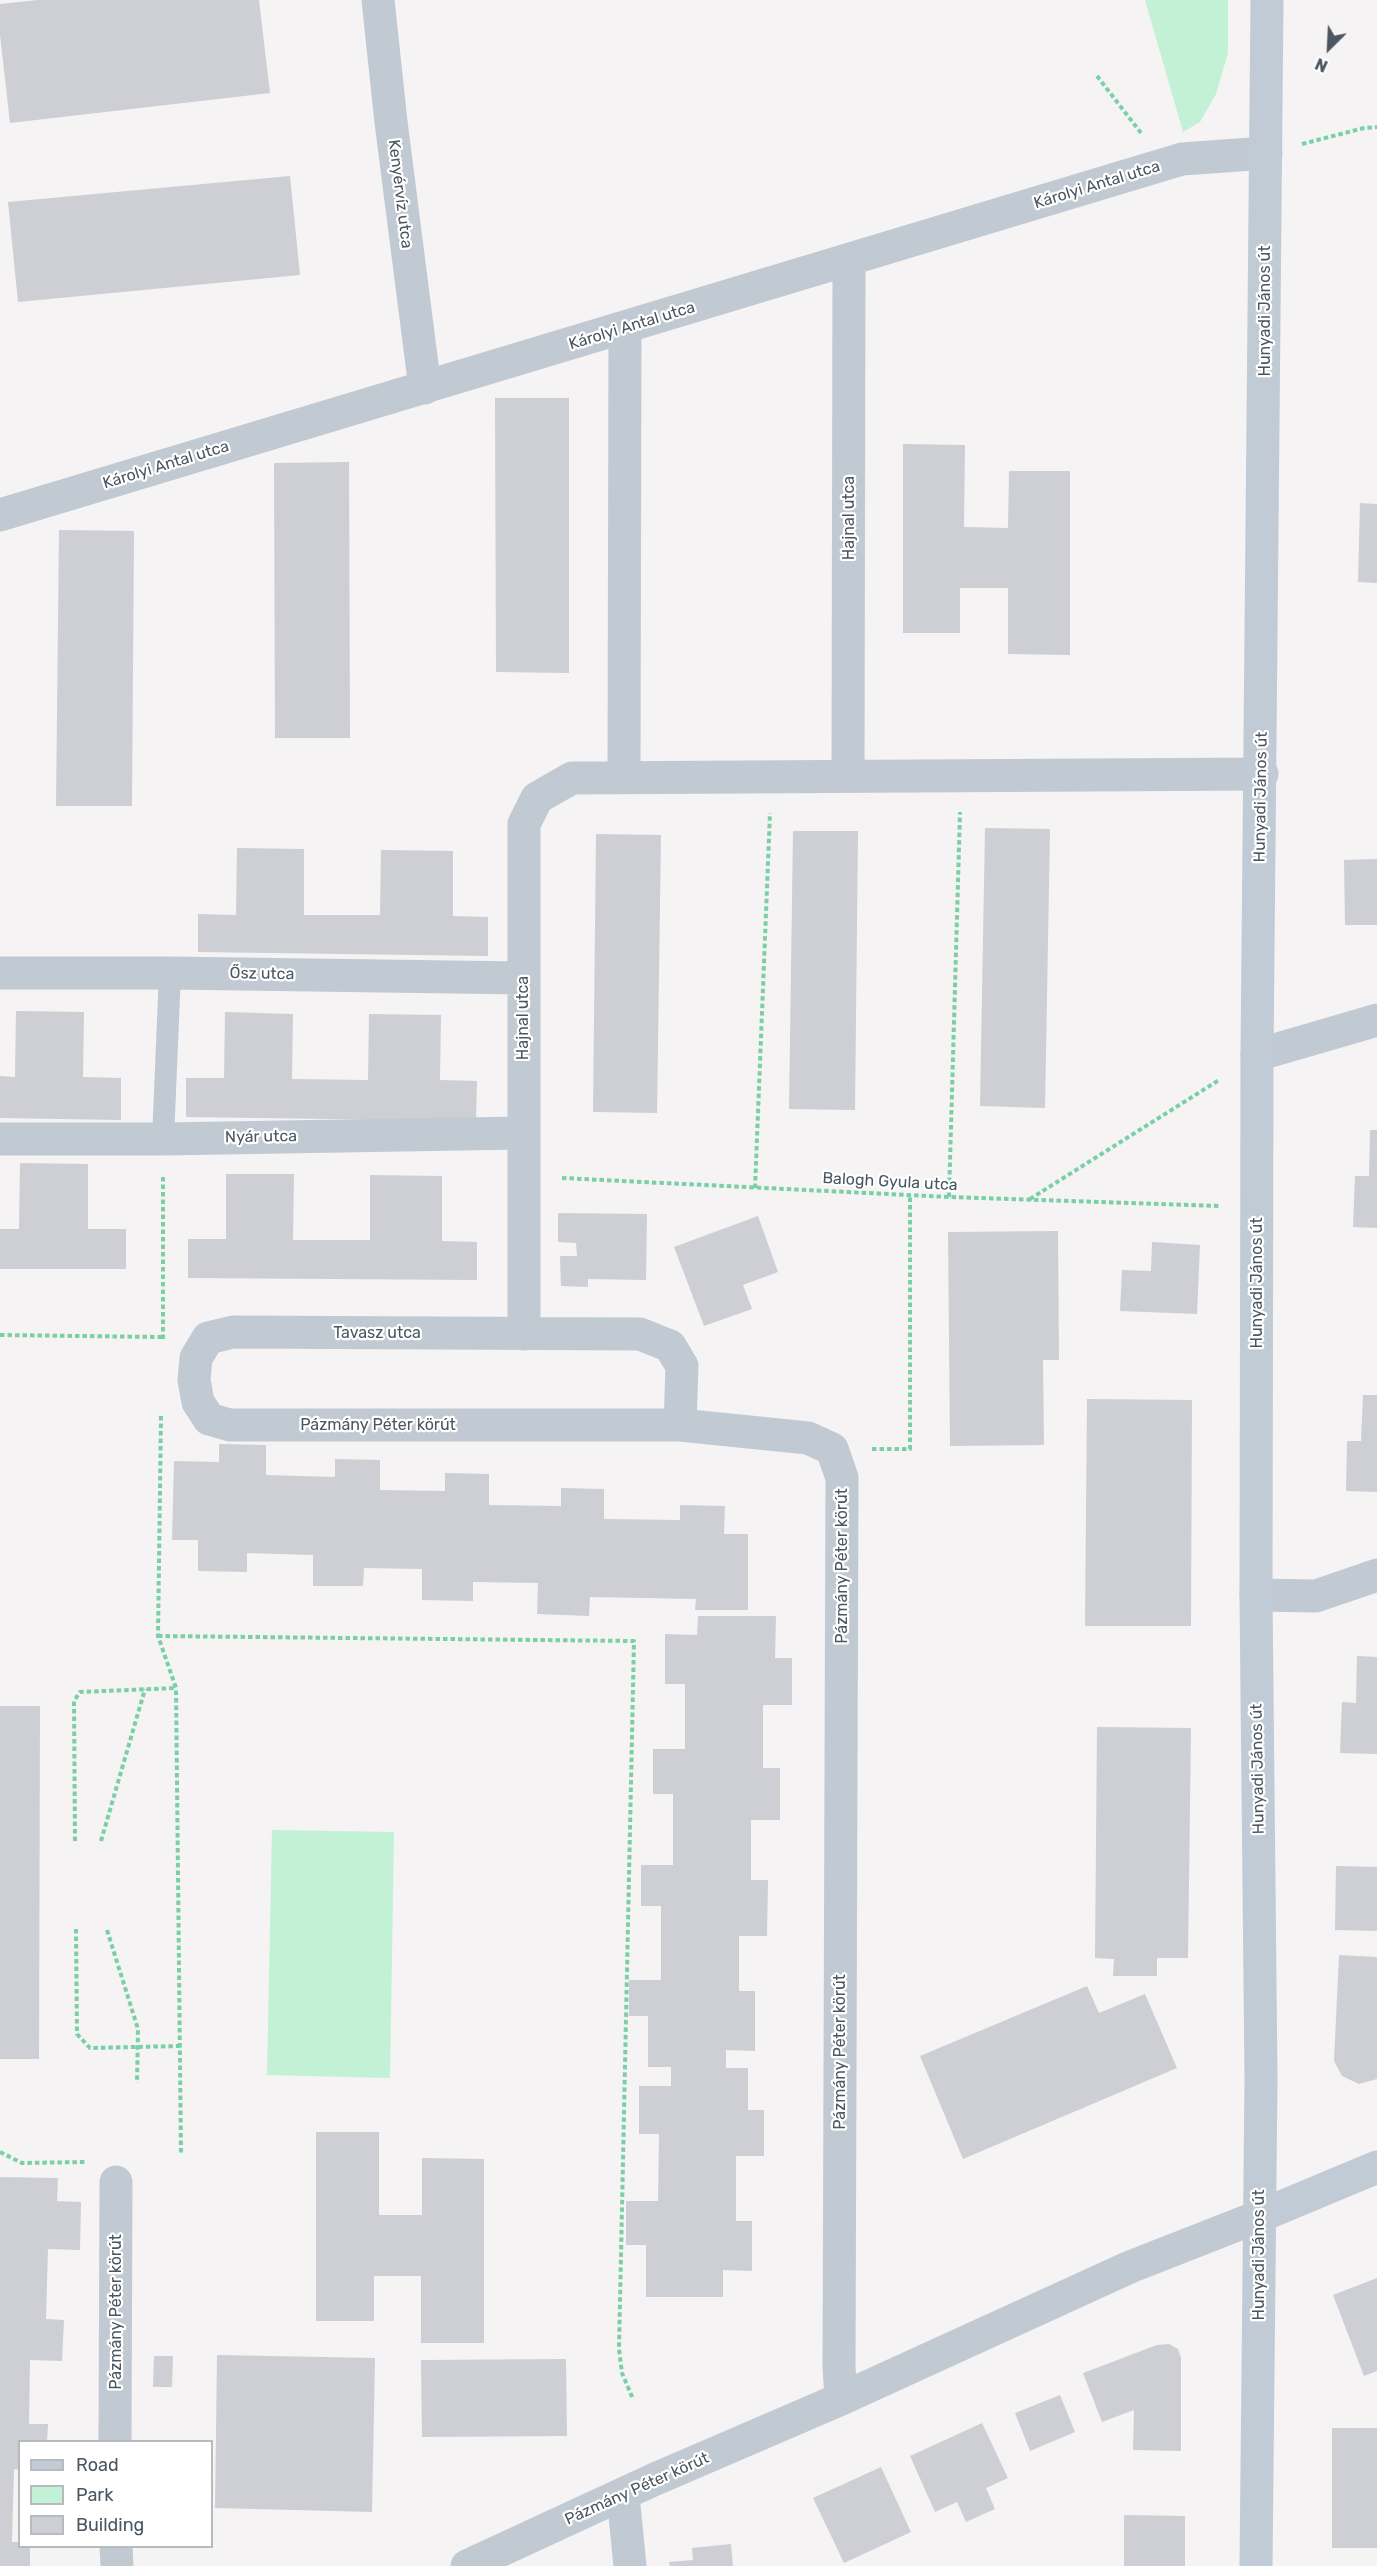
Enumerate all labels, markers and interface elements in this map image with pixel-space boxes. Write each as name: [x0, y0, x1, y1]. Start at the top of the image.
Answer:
north arrow: [1299, 18, 1359, 78]
text: N: [1312, 54, 1331, 76]
street label: Kenyérvíz utca: [384, 138, 416, 250]
street label: Károlyi Antal utca: [1032, 157, 1162, 213]
street label: Hunyadi János út: [1255, 246, 1275, 376]
street label: Károlyi Antal utca: [567, 298, 697, 354]
street label: Károlyi Antal utca: [101, 437, 231, 493]
street label: Hajnal utca: [839, 476, 859, 560]
street label: Hunyadi János út: [1250, 731, 1272, 863]
street label: Ősz utca: [230, 964, 294, 984]
street label: Hajnal utca: [513, 976, 533, 1060]
street label: Nyár utca: [225, 1127, 297, 1147]
street label: Balogh Gyula utca: [822, 1169, 958, 1195]
street label: Hunyadi János út: [1247, 1218, 1267, 1348]
street label: Tavasz utca: [333, 1323, 421, 1343]
street label: Pázmány Péter körút: [300, 1415, 456, 1435]
street label: Pázmány Péter körút: [832, 1488, 852, 1644]
street label: Hunyadi János út: [1247, 1703, 1269, 1835]
street label: Pázmány Péter körút: [830, 1974, 850, 2130]
street label: Hunyadi János út: [1249, 2190, 1269, 2320]
street label: Pázmány Péter körút: [106, 2234, 126, 2390]
legend: [18, 2440, 213, 2548]
street label: Pázmány Péter körút: [562, 2449, 712, 2529]
text: Road: [76, 2454, 119, 2476]
text: Park: [76, 2484, 113, 2506]
text: Building: [76, 2514, 144, 2536]

